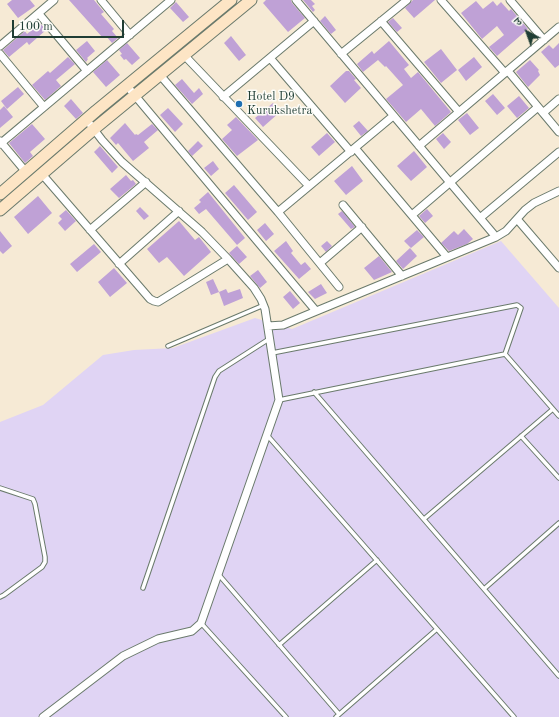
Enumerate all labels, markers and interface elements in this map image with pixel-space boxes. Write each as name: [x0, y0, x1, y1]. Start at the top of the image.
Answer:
scale bar: [14, 12, 126, 38]
north arrow: [507, 12, 547, 52]
text: उ: [513, 17, 525, 29]
text: 100 m: [19, 21, 53, 33]
place label: Hotel D9 Kurukshetra: [247, 90, 312, 118]
marker: Hotel D9 Kurukshetra: [234, 99, 244, 109]

